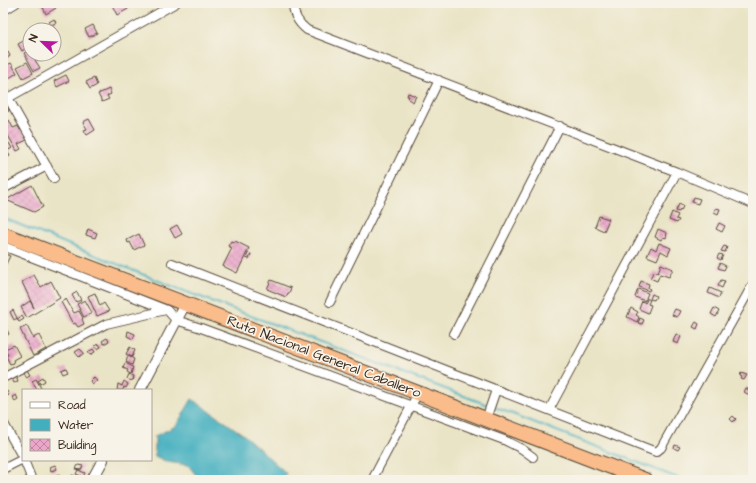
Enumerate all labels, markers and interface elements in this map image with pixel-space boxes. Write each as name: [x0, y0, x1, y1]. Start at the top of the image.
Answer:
north arrow: [22, 22, 62, 62]
text: N: [25, 32, 42, 44]
street label: Ruta Nacional General Caballero: [224, 311, 424, 403]
legend: [22, 389, 152, 461]
text: Road: [58, 397, 86, 414]
text: Water: [58, 417, 94, 434]
text: Building: [58, 437, 96, 455]

